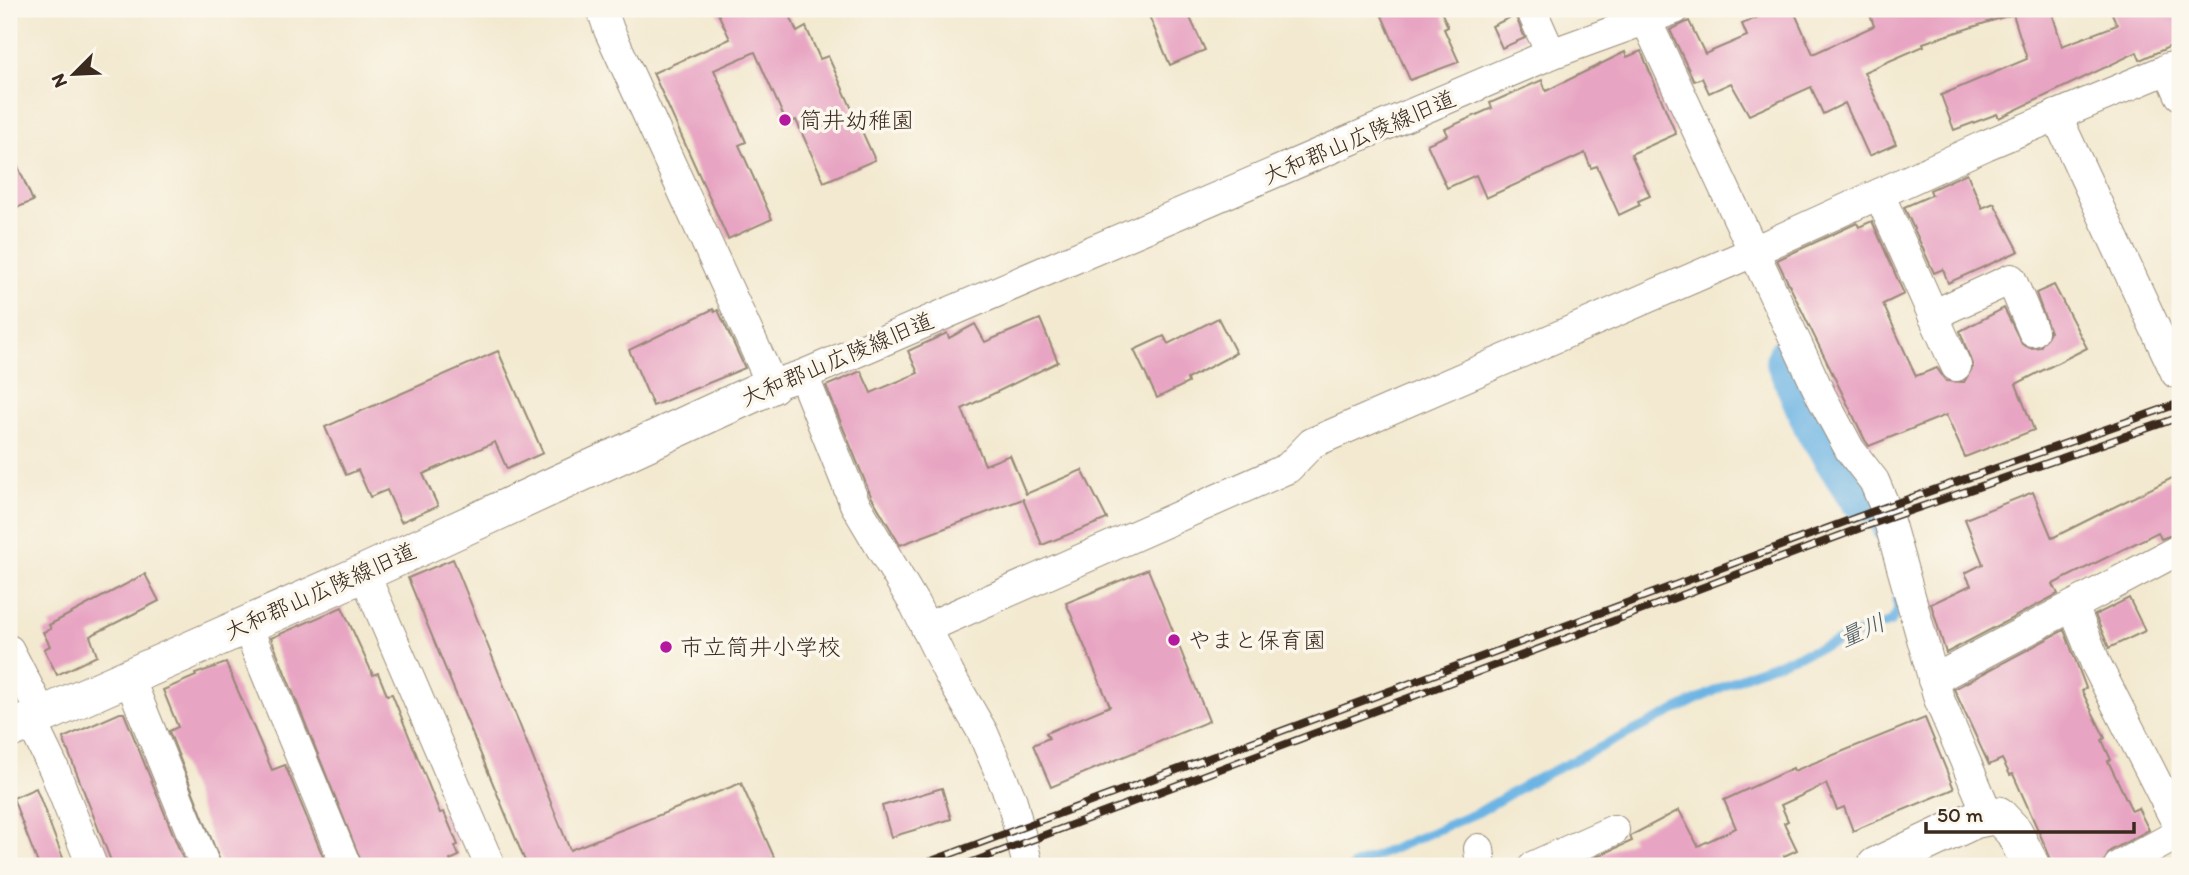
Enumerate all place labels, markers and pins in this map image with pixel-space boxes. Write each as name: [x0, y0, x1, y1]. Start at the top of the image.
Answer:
place label: 筒井幼稚園: [799, 106, 914, 134]
marker: 筒井幼稚園: [777, 112, 793, 128]
place label: やまと保育園: [1188, 626, 1326, 654]
marker: やまと保育園: [1166, 632, 1182, 648]
place label: 市立筒井小学校: [680, 633, 841, 661]
marker: 市立筒井小学校: [658, 639, 674, 655]

